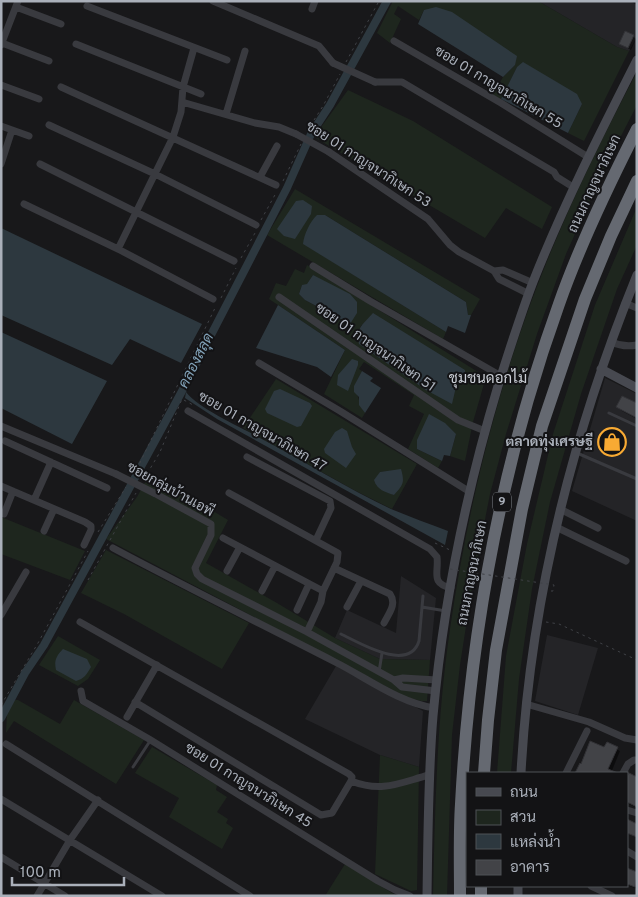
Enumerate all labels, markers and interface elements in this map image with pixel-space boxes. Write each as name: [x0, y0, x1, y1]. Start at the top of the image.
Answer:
street label: ซอย 01 กาญจนากิเษก 55: [431, 42, 566, 133]
street label: ซอย 01 กาญจนากิเษก 53: [302, 117, 434, 212]
street label: ถนนกาญจนาภิเษก: [564, 132, 625, 236]
street label: ซอย 01 กาญจนากิเษก 51: [312, 299, 439, 396]
water label: คลองสลุด: [175, 330, 219, 392]
district label: ชุมชนดอกไม้: [449, 368, 528, 389]
street label: ซอย 01 กาญจนาภิเษก 47: [195, 387, 330, 476]
shop icon: ตลาดทุ่งเศรษฐี: [597, 427, 627, 457]
place label: ตลาดทุ่งเศรษฐี: [505, 432, 593, 452]
street label: ซอยกลุ่มบ้านเอพี: [123, 457, 218, 521]
road number: 9: [493, 492, 511, 512]
street label: ถนนกาญจนาภิเษก: [454, 519, 491, 627]
street label: ซอย 01 กาญจนาภิเษก 45: [181, 739, 315, 832]
legend: [466, 772, 628, 887]
text: ถนน: [510, 784, 538, 803]
text: สวน: [510, 809, 536, 828]
text: แหล่งน้ำ: [510, 829, 561, 853]
scale bar: [12, 854, 125, 886]
text: อาคาร: [510, 859, 550, 878]
text: 100 m: [20, 864, 61, 883]

